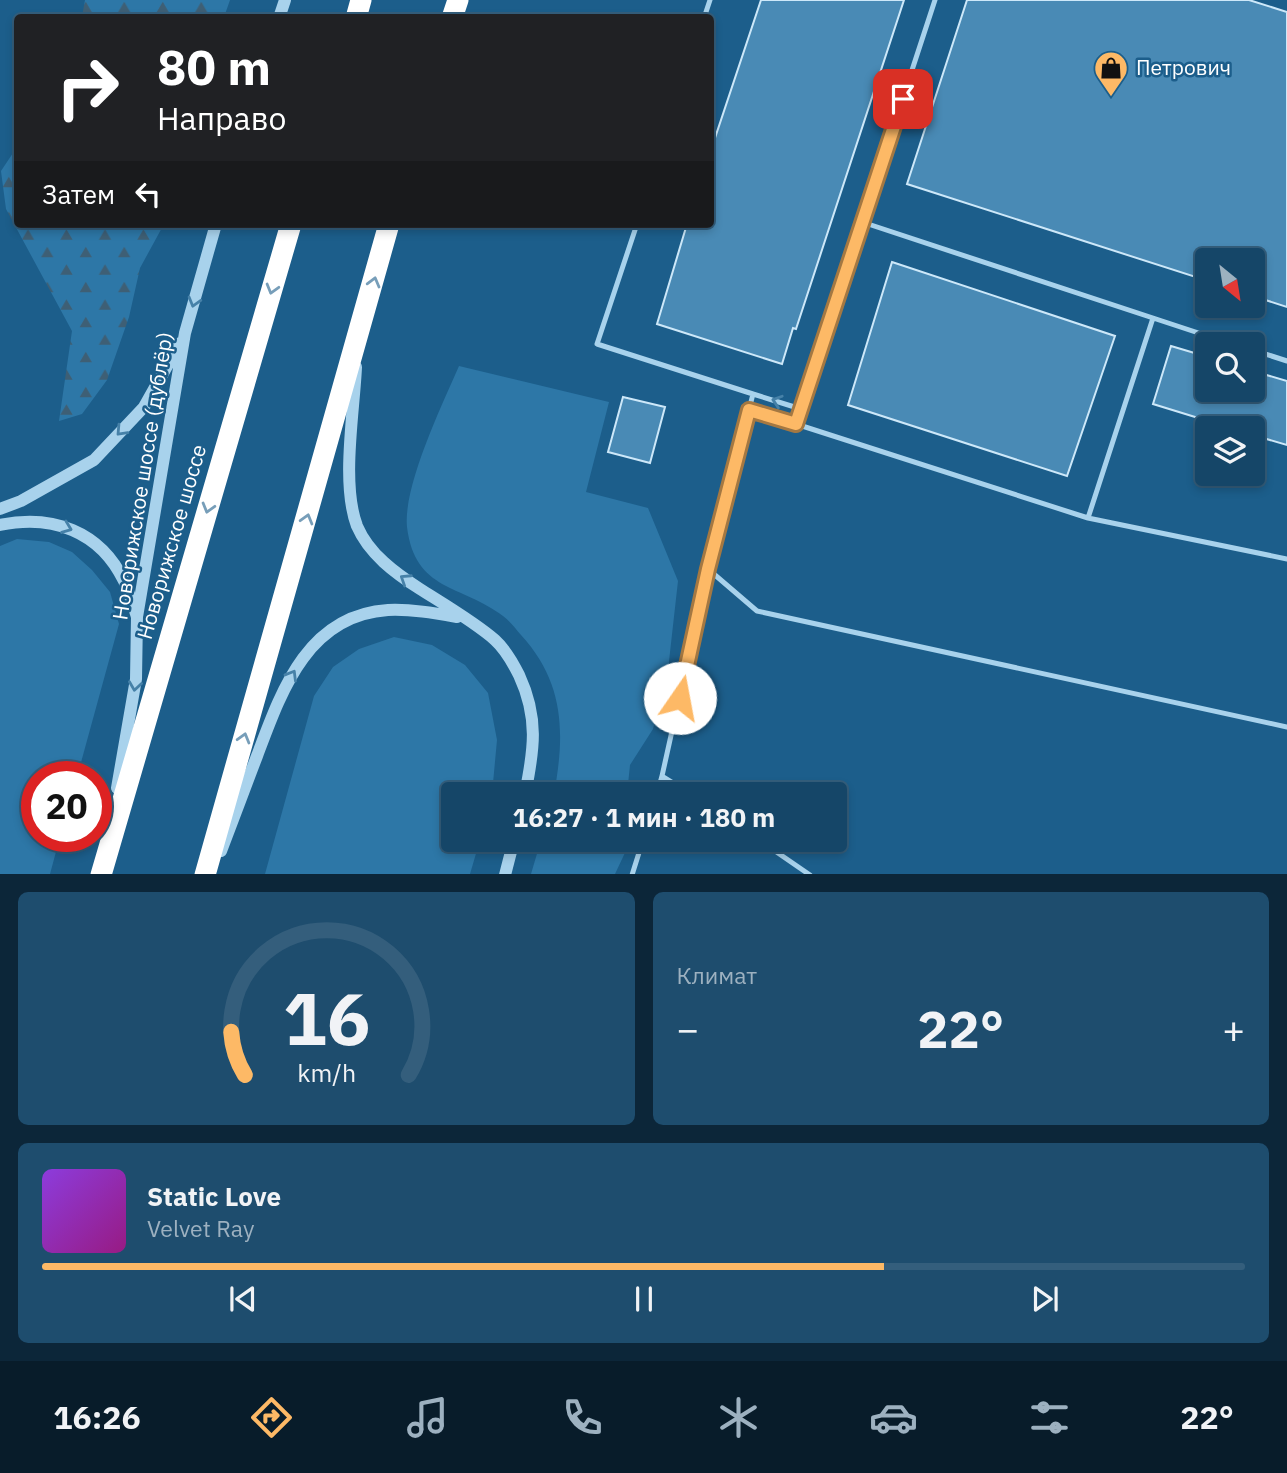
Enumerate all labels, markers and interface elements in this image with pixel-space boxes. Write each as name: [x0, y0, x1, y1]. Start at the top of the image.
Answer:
text: 80 m: [157, 35, 271, 98]
icon: right: [42, 42, 133, 133]
shop icon: Петрович: [1092, 49, 1130, 98]
place label: Петрович: [1136, 53, 1231, 81]
pin: [873, 69, 933, 129]
icon: arrive: [884, 80, 922, 118]
text: Направо: [157, 97, 286, 139]
icon: left: [129, 175, 167, 213]
text: Затем: [42, 177, 115, 211]
north arrow: [1195, 248, 1265, 318]
map controls: [1195, 248, 1265, 486]
one-way arrow: [366, 276, 380, 288]
one-way arrow: [266, 283, 281, 295]
one-way arrow: [187, 296, 202, 308]
street label: Новорижское шоссе (дублёр): [108, 330, 178, 622]
button: search: [1195, 332, 1265, 402]
one-way arrow: [771, 395, 783, 410]
button: layers: [1195, 416, 1265, 486]
one-way arrow: [117, 423, 130, 436]
street label: Новорижское шоссе: [132, 442, 212, 642]
one-way arrow: [202, 502, 216, 514]
one-way arrow: [298, 514, 313, 526]
one-way arrow: [60, 519, 72, 533]
one-way arrow: [400, 575, 413, 587]
position arrow: [643, 661, 717, 735]
one-way arrow: [283, 669, 296, 682]
one-way arrow: [128, 680, 143, 691]
one-way arrow: [236, 732, 251, 744]
speed limit sign: 20: [21, 761, 112, 852]
text: 16:27 · 1 мин · 180 m: [513, 800, 775, 834]
text: Климат: [677, 960, 757, 990]
text: 16: [283, 970, 370, 1065]
text: 22°: [917, 995, 1004, 1062]
text: −: [677, 1004, 699, 1053]
text: +: [1222, 1004, 1245, 1053]
text: km/h: [297, 1055, 356, 1088]
text: Static Love: [147, 1179, 281, 1213]
text: Velvet Ray: [147, 1213, 254, 1243]
icon: previous: [224, 1280, 262, 1318]
icon: pause: [625, 1280, 663, 1318]
icon: next: [1026, 1280, 1064, 1318]
icon: directions: [247, 1393, 296, 1442]
icon: music: [403, 1393, 452, 1442]
icon: phone: [558, 1393, 607, 1442]
icon: climate: [714, 1393, 763, 1442]
icon: car: [869, 1393, 918, 1442]
icon: filters: [1025, 1393, 1074, 1442]
text: 16:26: [53, 1396, 141, 1438]
text: 22°: [1180, 1396, 1234, 1438]

